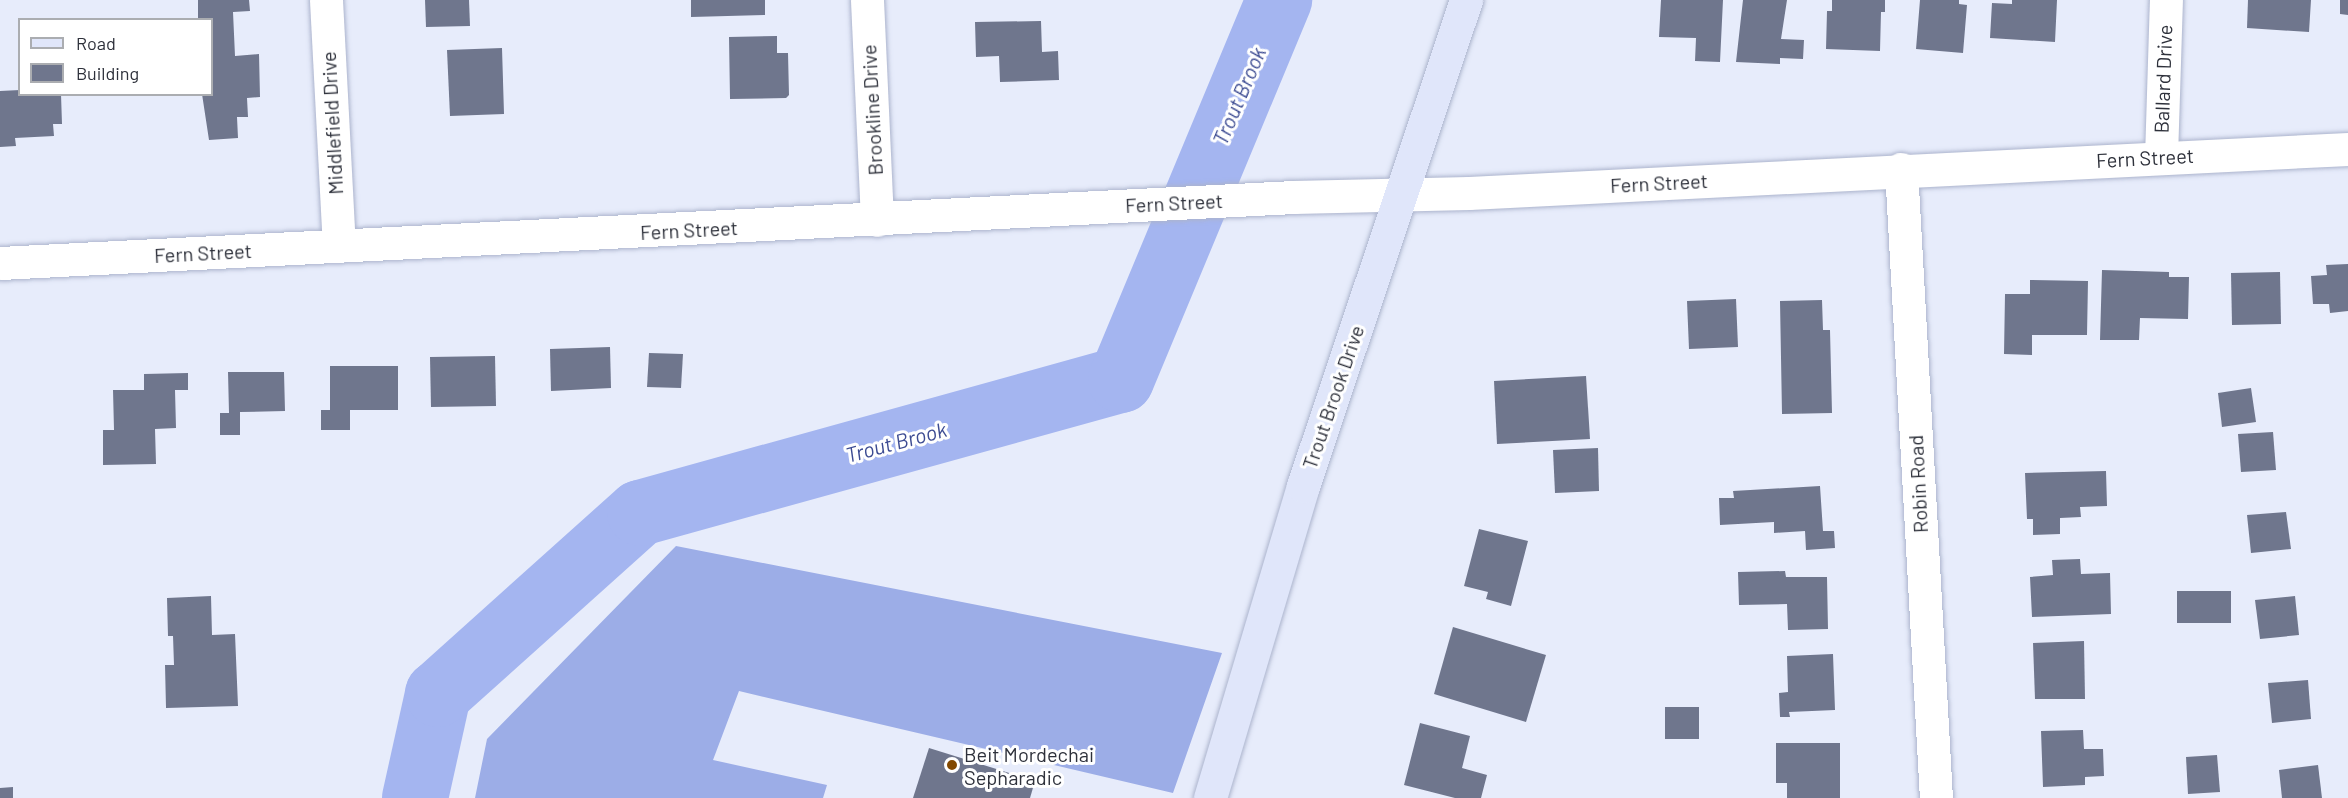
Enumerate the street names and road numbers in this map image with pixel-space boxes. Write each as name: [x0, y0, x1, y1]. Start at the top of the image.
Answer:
street label: Ballard Drive: [2149, 24, 2177, 134]
street label: Brookline Drive: [857, 44, 887, 176]
street label: Middlefield Drive: [316, 51, 348, 195]
street label: Fern Street: [2095, 143, 2195, 173]
street label: Fern Street: [1609, 168, 1709, 198]
street label: Fern Street: [1124, 188, 1224, 218]
street label: Fern Street: [639, 215, 739, 245]
street label: Fern Street: [153, 238, 253, 268]
street label: Trout Brook Drive: [1297, 322, 1369, 472]
street label: Robin Road: [1903, 434, 1933, 534]

